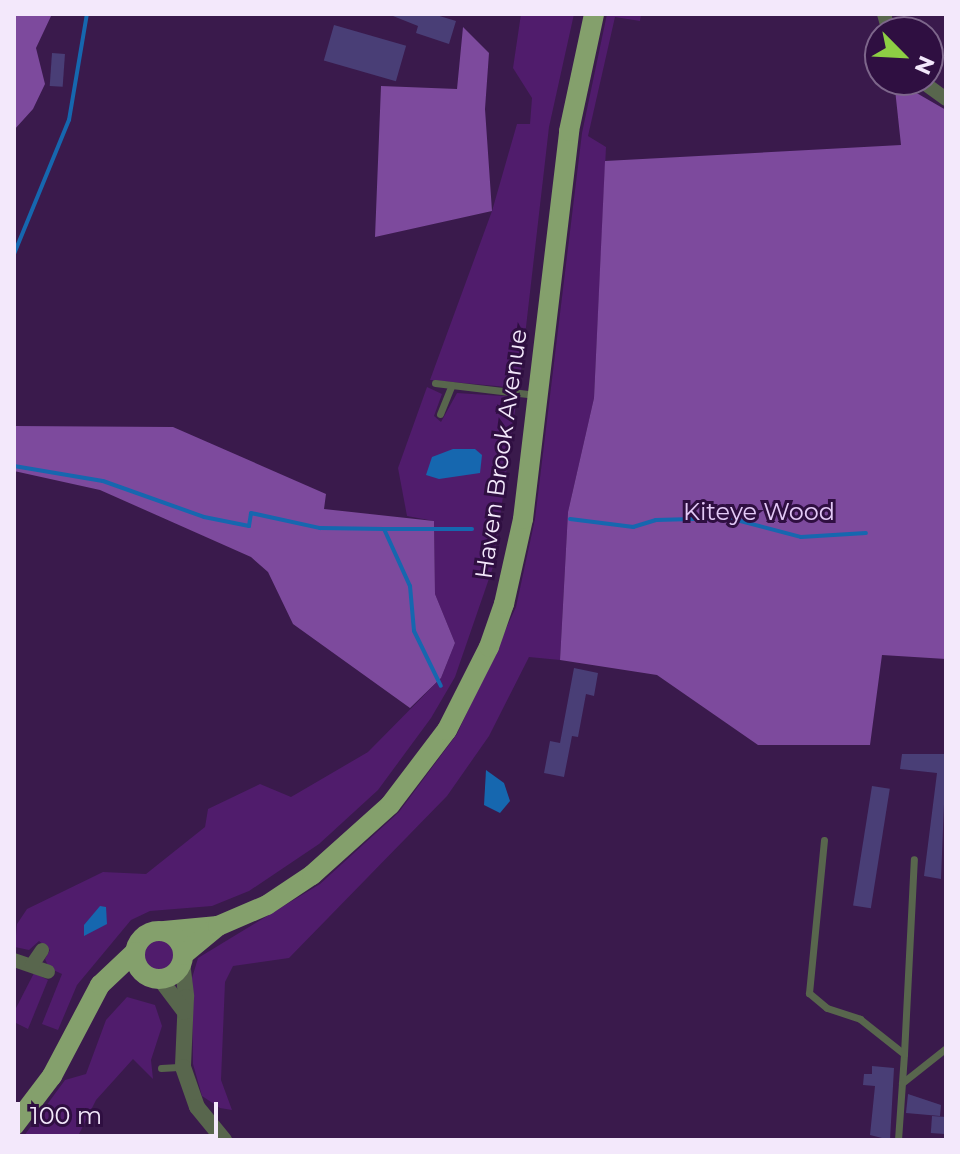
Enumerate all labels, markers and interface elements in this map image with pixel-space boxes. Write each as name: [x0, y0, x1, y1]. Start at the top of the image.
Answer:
north arrow: [864, 16, 944, 96]
text: N: [909, 52, 941, 79]
street label: Haven Brook Avenue: [469, 327, 533, 581]
park label: Kiteye Wood: [683, 498, 835, 526]
scale bar: [20, 1086, 222, 1136]
text: 100 m: [30, 1101, 102, 1130]

